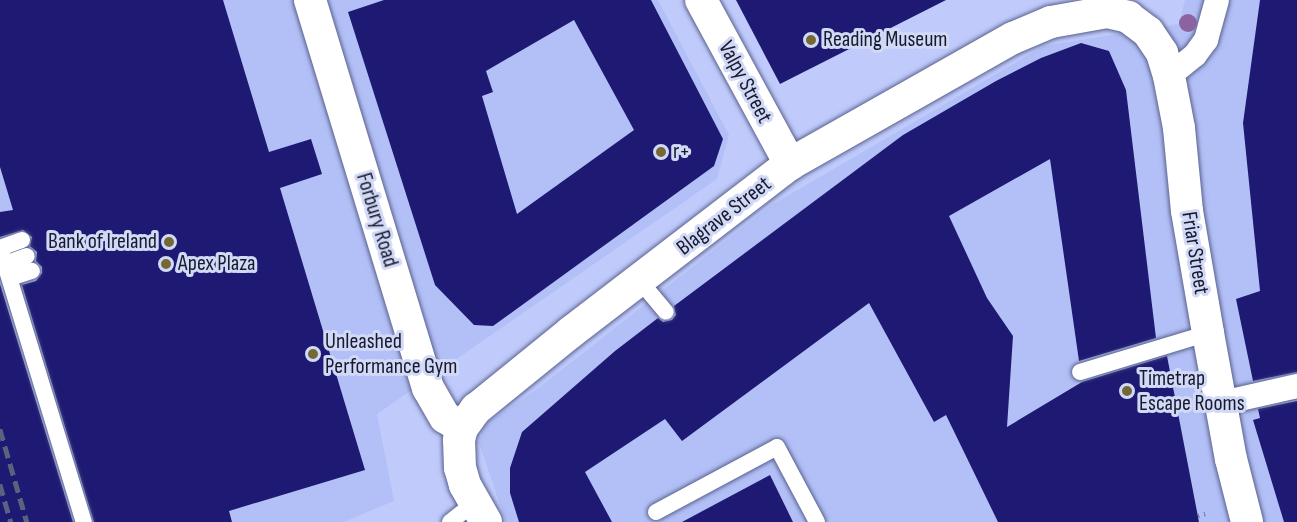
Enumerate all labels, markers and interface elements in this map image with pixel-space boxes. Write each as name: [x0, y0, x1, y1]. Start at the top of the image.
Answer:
place label: Reading Museum: [823, 27, 947, 53]
marker: Reading Museum: [804, 33, 818, 47]
street label: Valpy Street: [712, 36, 778, 128]
place label: r+: [673, 139, 690, 165]
marker: r+: [654, 145, 668, 159]
street label: Forbury Road: [350, 170, 404, 270]
street label: Blagrave Street: [672, 171, 776, 261]
street label: Friar Street: [1175, 210, 1215, 296]
place label: Bank of Ireland: [48, 229, 157, 255]
marker: Bank of Ireland: [162, 235, 176, 249]
place label: Apex Plaza: [178, 251, 256, 277]
marker: Apex Plaza: [159, 257, 173, 271]
place label: Unleashed Performance Gym: [325, 328, 457, 380]
marker: Unleashed Performance Gym: [306, 347, 320, 361]
place label: Timetrap Escape Rooms: [1139, 365, 1245, 416]
marker: Timetrap Escape Rooms: [1120, 384, 1134, 398]

